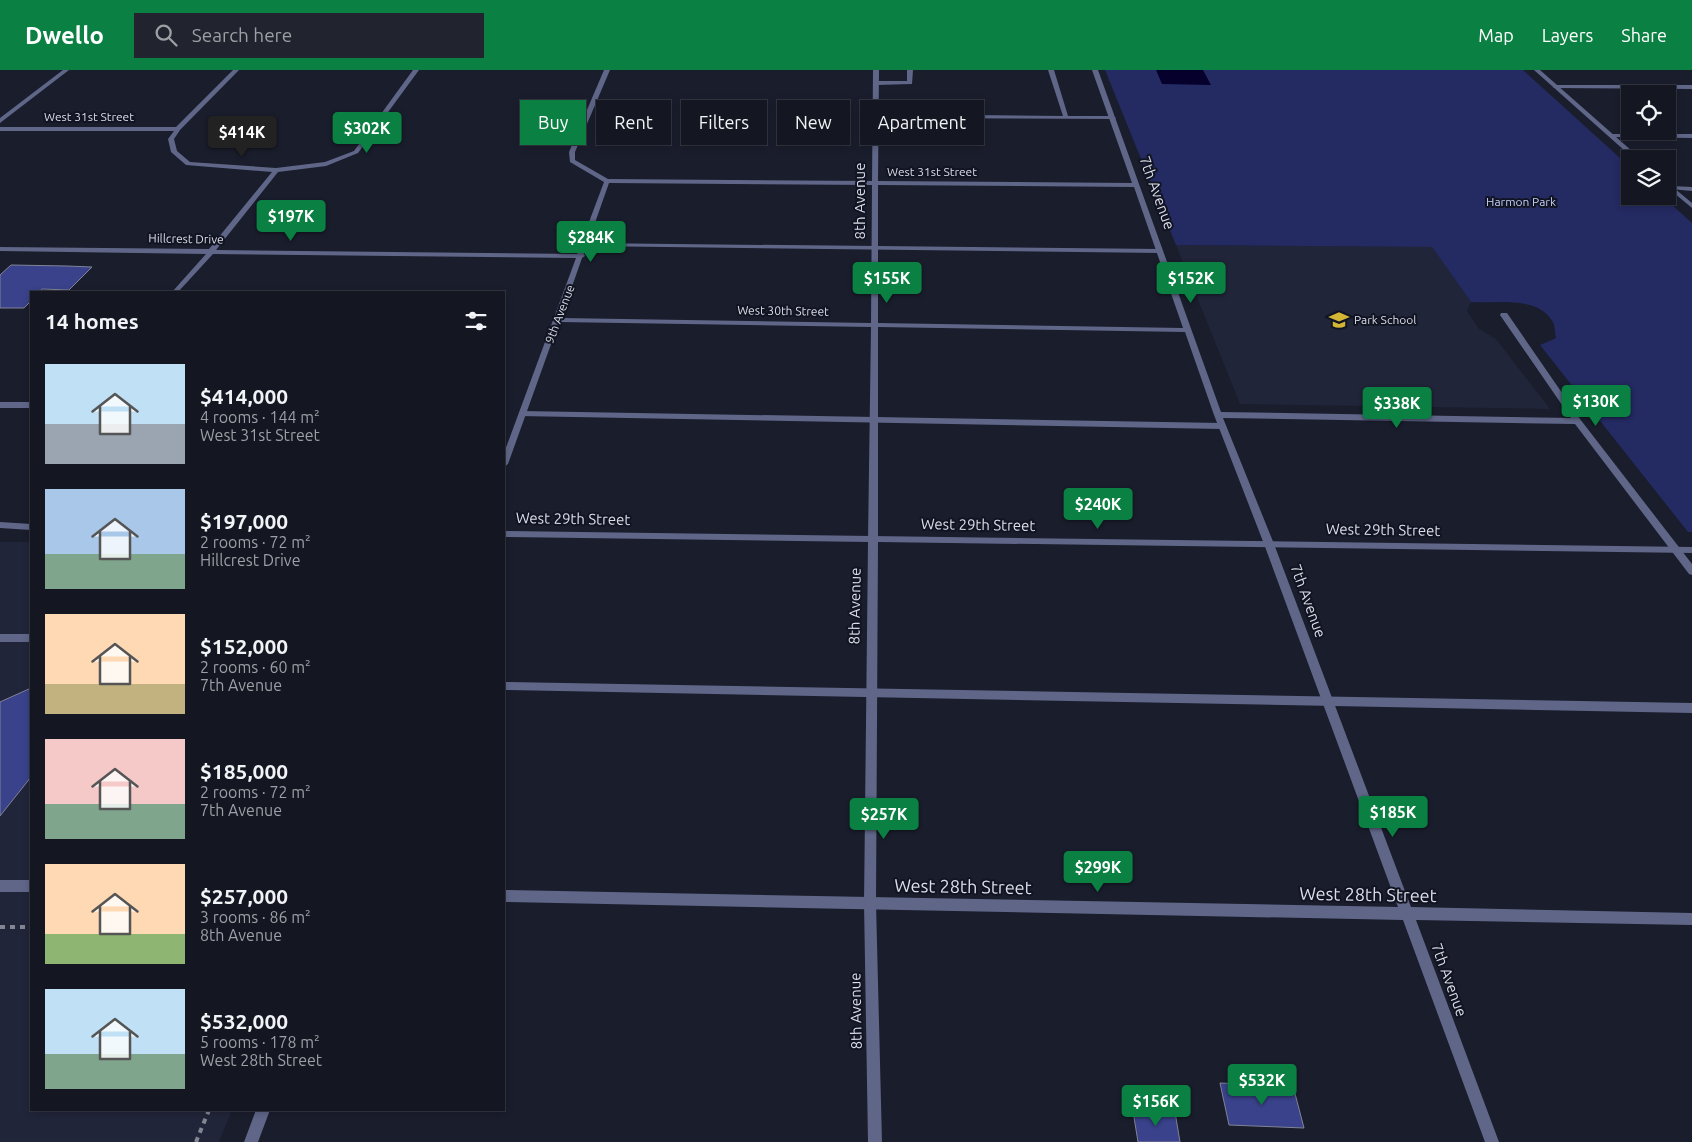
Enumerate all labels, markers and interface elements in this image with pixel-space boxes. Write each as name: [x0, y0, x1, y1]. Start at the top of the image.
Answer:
search box: [134, 13, 484, 58]
icon: search: [152, 21, 180, 49]
text: Dwello: [25, 22, 104, 49]
text: Search here: [192, 24, 292, 46]
text: Map: [1478, 25, 1514, 45]
text: Layers: [1542, 25, 1593, 45]
text: Share: [1621, 25, 1667, 45]
map controls: [1621, 85, 1676, 205]
button: locate: [1621, 85, 1676, 140]
chip: Buy: [520, 100, 586, 145]
chip: Rent: [596, 100, 671, 145]
chip: Filters: [681, 100, 767, 145]
chip: New: [777, 100, 850, 145]
chip: Apartment: [860, 100, 984, 145]
street label: West 31st Street: [44, 110, 134, 123]
pin: $302K: [332, 112, 402, 154]
pin: $414K: [207, 116, 277, 158]
text: $302K: [344, 119, 390, 137]
text: $414K: [219, 123, 265, 141]
button: layers: [1621, 150, 1676, 205]
street label: 7th Avenue: [1136, 154, 1179, 232]
street label: 8th Avenue: [851, 163, 868, 239]
street label: West 31st Street: [887, 165, 977, 178]
park label: Harmon Park: [1486, 195, 1556, 208]
pin: $197K: [256, 200, 326, 242]
text: $197K: [268, 207, 314, 225]
pin: $284K: [556, 220, 626, 263]
text: $284K: [568, 228, 614, 246]
street label: Hillcrest Drive: [148, 231, 224, 246]
pin: $155K: [852, 262, 922, 304]
pin: $152K: [1156, 262, 1226, 304]
text: $155K: [864, 269, 910, 287]
text: $152K: [1168, 269, 1214, 287]
street label: 9th Avenue: [542, 283, 577, 345]
street label: West 30th Street: [737, 303, 829, 318]
icon: filters: [462, 307, 490, 335]
text: 14 homes: [45, 309, 139, 333]
school or university icon: Park School: [1328, 309, 1350, 331]
place label: Park School: [1354, 313, 1417, 326]
icon: home: [85, 384, 145, 444]
text: $414,000: [200, 384, 288, 408]
pin: $130K: [1561, 384, 1631, 427]
pin: $338K: [1362, 386, 1432, 429]
text: $130K: [1573, 392, 1619, 410]
text: $338K: [1374, 394, 1420, 412]
text: 4 rooms · 144 m²: [200, 408, 320, 426]
text: West 31st Street: [200, 426, 320, 444]
pin: $240K: [1063, 488, 1133, 530]
text: $240K: [1075, 495, 1121, 513]
icon: home: [85, 509, 145, 569]
text: $197,000: [200, 509, 288, 533]
street label: West 29th Street: [516, 509, 630, 528]
street label: West 29th Street: [921, 515, 1035, 534]
street label: West 29th Street: [1326, 520, 1440, 539]
text: 2 rooms · 72 m²: [200, 533, 311, 551]
text: Hillcrest Drive: [200, 551, 300, 569]
street label: 7th Avenue: [1287, 562, 1330, 640]
street label: 8th Avenue: [845, 567, 864, 645]
icon: home: [85, 634, 145, 694]
text: $152,000: [200, 634, 288, 658]
text: 2 rooms · 60 m²: [200, 658, 311, 676]
text: 7th Avenue: [200, 676, 282, 694]
icon: home: [85, 759, 145, 819]
text: $185,000: [200, 759, 288, 783]
text: 2 rooms · 72 m²: [200, 783, 311, 801]
pin: $185K: [1358, 796, 1428, 838]
pin: $257K: [849, 798, 919, 840]
text: 7th Avenue: [200, 801, 282, 819]
text: $185K: [1370, 803, 1416, 821]
text: $257K: [861, 805, 907, 823]
pin: $299K: [1063, 850, 1133, 893]
text: $299K: [1075, 858, 1121, 876]
street label: West 28th Street: [894, 875, 1032, 897]
street label: West 28th Street: [1299, 883, 1437, 905]
icon: home: [85, 884, 145, 944]
text: $257,000: [200, 884, 288, 908]
text: 3 rooms · 86 m²: [200, 908, 311, 926]
text: 8th Avenue: [200, 926, 282, 944]
street label: 7th Avenue: [1428, 941, 1471, 1019]
street label: 8th Avenue: [846, 972, 865, 1050]
icon: home: [85, 1009, 145, 1069]
text: $532,000: [200, 1009, 288, 1033]
text: 5 rooms · 178 m²: [200, 1033, 320, 1051]
text: West 28th Street: [200, 1051, 322, 1069]
pin: $532K: [1227, 1064, 1297, 1106]
text: $532K: [1239, 1071, 1285, 1089]
pin: $156K: [1121, 1084, 1191, 1127]
text: $156K: [1133, 1092, 1179, 1110]

